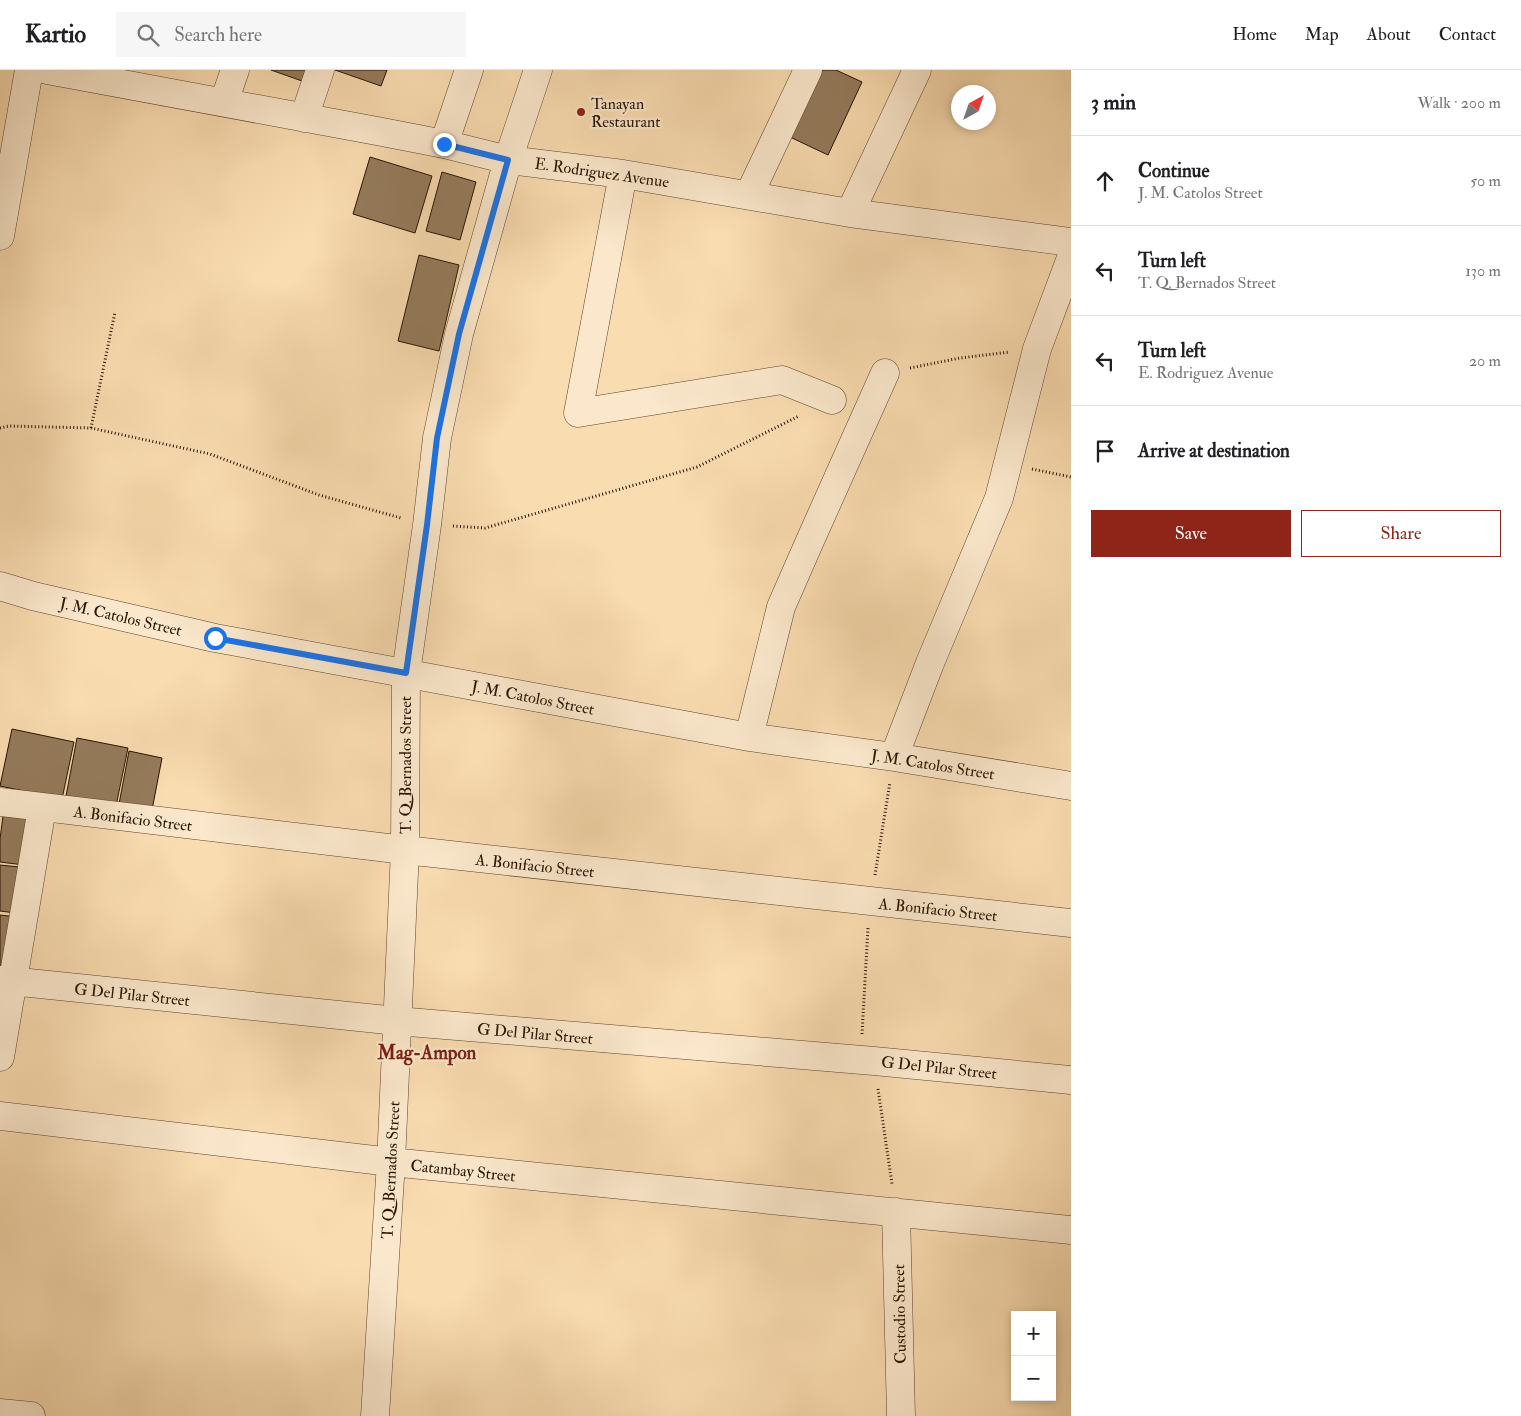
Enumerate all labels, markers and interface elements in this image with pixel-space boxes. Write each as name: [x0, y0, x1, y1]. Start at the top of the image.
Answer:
search box: [116, 12, 466, 57]
text: Kartio: [25, 19, 86, 50]
icon: search: [134, 21, 162, 49]
text: Search here: [174, 23, 262, 47]
text: Home: [1232, 23, 1277, 46]
text: Map: [1305, 23, 1339, 46]
text: About: [1367, 23, 1411, 46]
text: Contact: [1439, 23, 1496, 46]
north arrow: [951, 85, 996, 130]
text: 3 min: [1091, 89, 1136, 116]
text: Walk · 200 m: [1418, 93, 1501, 113]
place label: Tanayan Restaurant: [591, 94, 660, 132]
marker: Tanayan Restaurant: [575, 106, 587, 118]
route end: [433, 133, 456, 156]
street label: E. Rodriguez Avenue: [533, 154, 671, 192]
text: Continue: [1138, 159, 1209, 183]
icon: ahead: [1091, 167, 1119, 195]
text: 50 m: [1470, 171, 1501, 191]
text: J. M. Catolos Street: [1138, 183, 1263, 203]
text: Turn left: [1138, 249, 1206, 273]
icon: left: [1091, 257, 1119, 285]
text: 130 m: [1465, 261, 1501, 281]
text: T. Q. Bernados Street: [1138, 273, 1276, 293]
text: Turn left: [1138, 339, 1206, 363]
icon: left: [1091, 347, 1119, 375]
text: 20 m: [1469, 351, 1501, 371]
text: E. Rodriguez Avenue: [1138, 363, 1274, 383]
icon: arrive: [1091, 437, 1119, 465]
text: Arrive at destination: [1138, 439, 1290, 463]
button: Save: [1091, 510, 1291, 557]
button: Share: [1301, 510, 1501, 557]
street label: J. M. Catolos Street: [57, 593, 184, 642]
route start: [204, 627, 227, 650]
street label: J. M. Catolos Street: [469, 676, 596, 721]
street label: T. Q. Bernados Street: [396, 696, 416, 834]
street label: J. M. Catolos Street: [869, 745, 996, 786]
street label: A. Bonifacio Street: [71, 802, 193, 836]
street label: A. Bonifacio Street: [474, 850, 595, 882]
street label: A. Bonifacio Street: [877, 894, 998, 926]
street label: G Del Pilar Street: [73, 979, 191, 1011]
street label: G Del Pilar Street: [476, 1019, 594, 1049]
district label: Mag-Ampon: [377, 1041, 477, 1066]
street label: G Del Pilar Street: [880, 1052, 998, 1084]
street label: T. Q. Bernados Street: [377, 1101, 405, 1240]
street label: Catambay Street: [409, 1156, 516, 1186]
street label: Custodio Street: [889, 1264, 911, 1364]
map controls: [1011, 1311, 1056, 1401]
button: +: [1011, 1311, 1056, 1356]
button: −: [1011, 1356, 1056, 1401]

